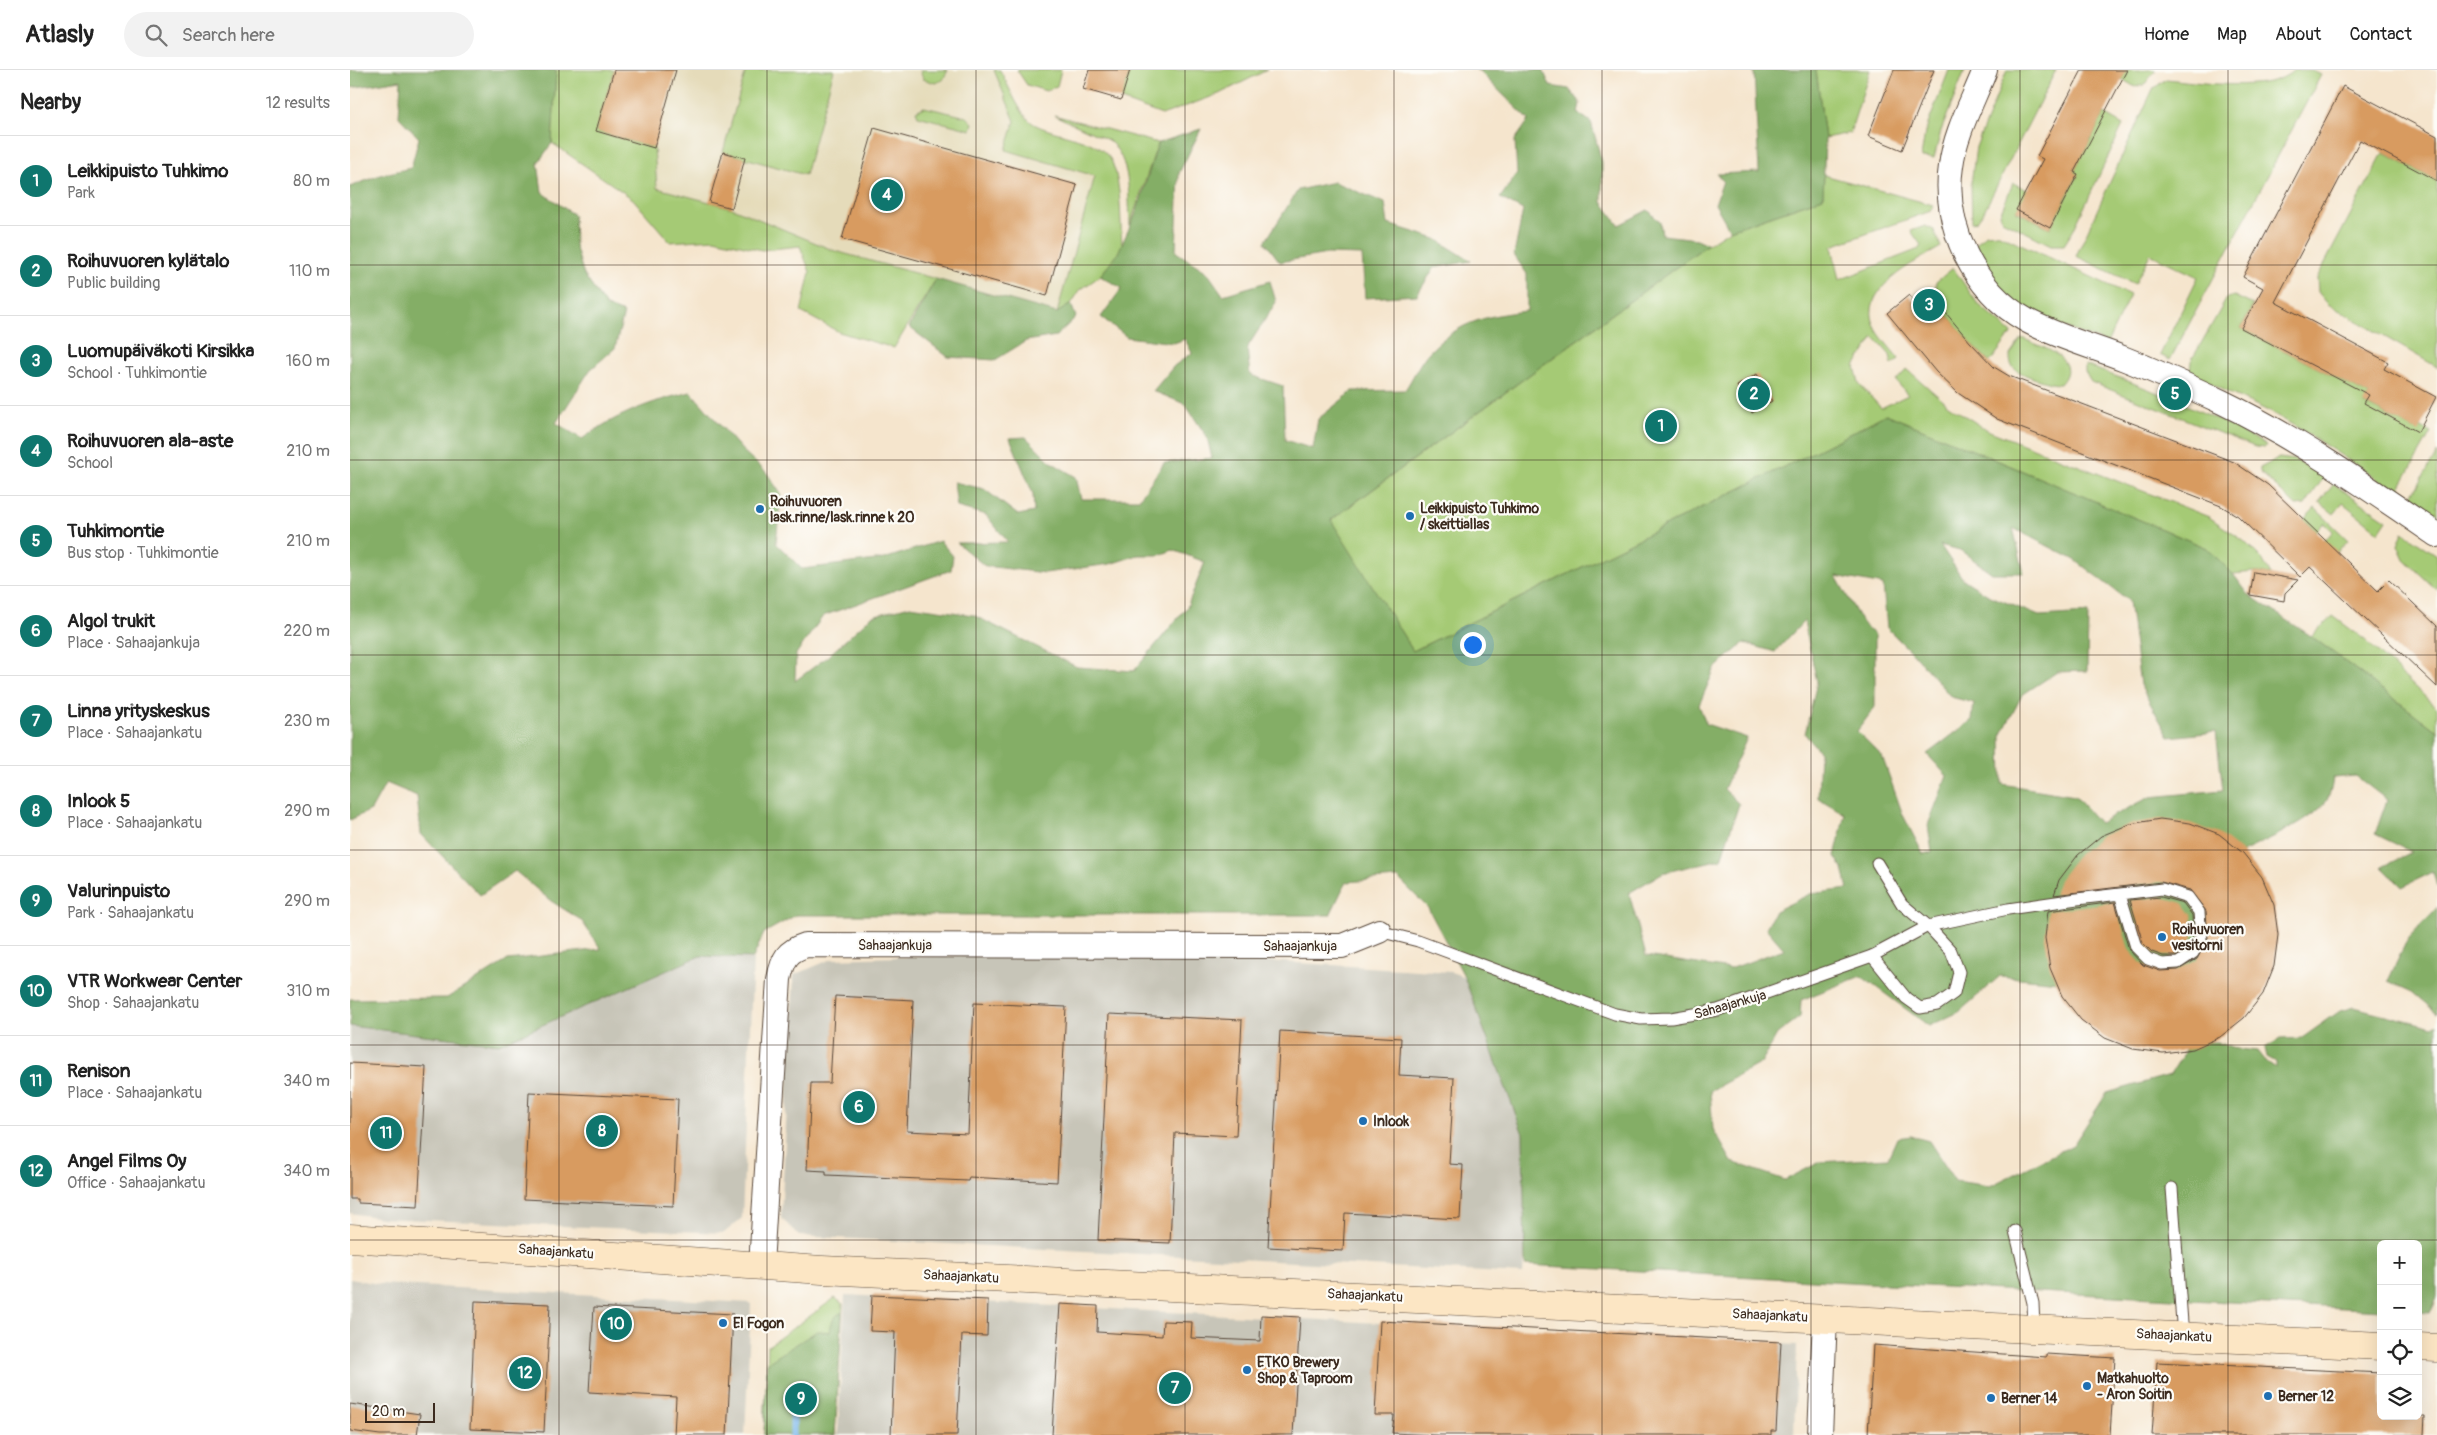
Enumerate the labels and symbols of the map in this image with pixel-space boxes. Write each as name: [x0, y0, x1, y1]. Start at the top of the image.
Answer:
pin: 4: [871, 176, 903, 214]
pin: 3: [1913, 286, 1945, 324]
pin: 2: [1738, 375, 1770, 413]
pin: 5: [2159, 375, 2191, 413]
pin: 1: [1645, 407, 1677, 445]
place label: Roihuvuoren lask.rinne/lask.rinne k 20: [770, 493, 915, 526]
place label: Leikkipuisto Tuhkimo / skeittiallas: [1420, 500, 1539, 533]
marker: Roihuvuoren lask.rinne/lask.rinne k 20: [754, 503, 766, 515]
marker: Leikkipuisto Tuhkimo / skeittiallas: [1404, 510, 1416, 522]
your location: [1460, 632, 1486, 658]
place label: Roihuvuoren vesitorni: [2171, 921, 2244, 954]
marker: Roihuvuoren vesitorni: [2156, 931, 2168, 943]
street label: Sahaajankuja: [858, 937, 932, 954]
street label: Sahaajankuja: [1263, 938, 1337, 955]
street label: Sahaajankuja: [1692, 986, 1768, 1023]
pin: 6: [843, 1088, 875, 1126]
pin: 8: [586, 1112, 618, 1150]
place label: Inlook: [1373, 1113, 1409, 1130]
pin: 11: [370, 1114, 402, 1152]
marker: Inlook: [1357, 1115, 1369, 1127]
street label: Sahaajankatu: [517, 1240, 595, 1263]
street label: Sahaajankatu: [923, 1266, 999, 1287]
street label: Sahaajankatu: [1327, 1285, 1403, 1306]
pin: 10: [600, 1305, 632, 1343]
street label: Sahaajankatu: [1732, 1305, 1808, 1326]
place label: El Fogon: [733, 1315, 784, 1332]
marker: El Fogon: [717, 1317, 729, 1329]
street label: Sahaajankatu: [2136, 1325, 2212, 1346]
pin: 12: [509, 1354, 541, 1392]
place label: ETKO Brewery Shop & Taproom: [1257, 1354, 1353, 1387]
marker: ETKO Brewery Shop & Taproom: [1241, 1364, 1253, 1376]
pin: 7: [1159, 1369, 1191, 1407]
place label: Matkahuolto - Aron Soitin: [2097, 1370, 2172, 1403]
pin: 9: [785, 1380, 817, 1418]
marker: Matkahuolto - Aron Soitin: [2081, 1380, 2093, 1392]
place label: Berner 12: [2278, 1388, 2334, 1405]
place label: Berner 14: [2001, 1390, 2058, 1407]
marker: Berner 12: [2262, 1390, 2274, 1402]
marker: Berner 14: [1985, 1392, 1997, 1404]
scale bar: [365, 1400, 435, 1423]

